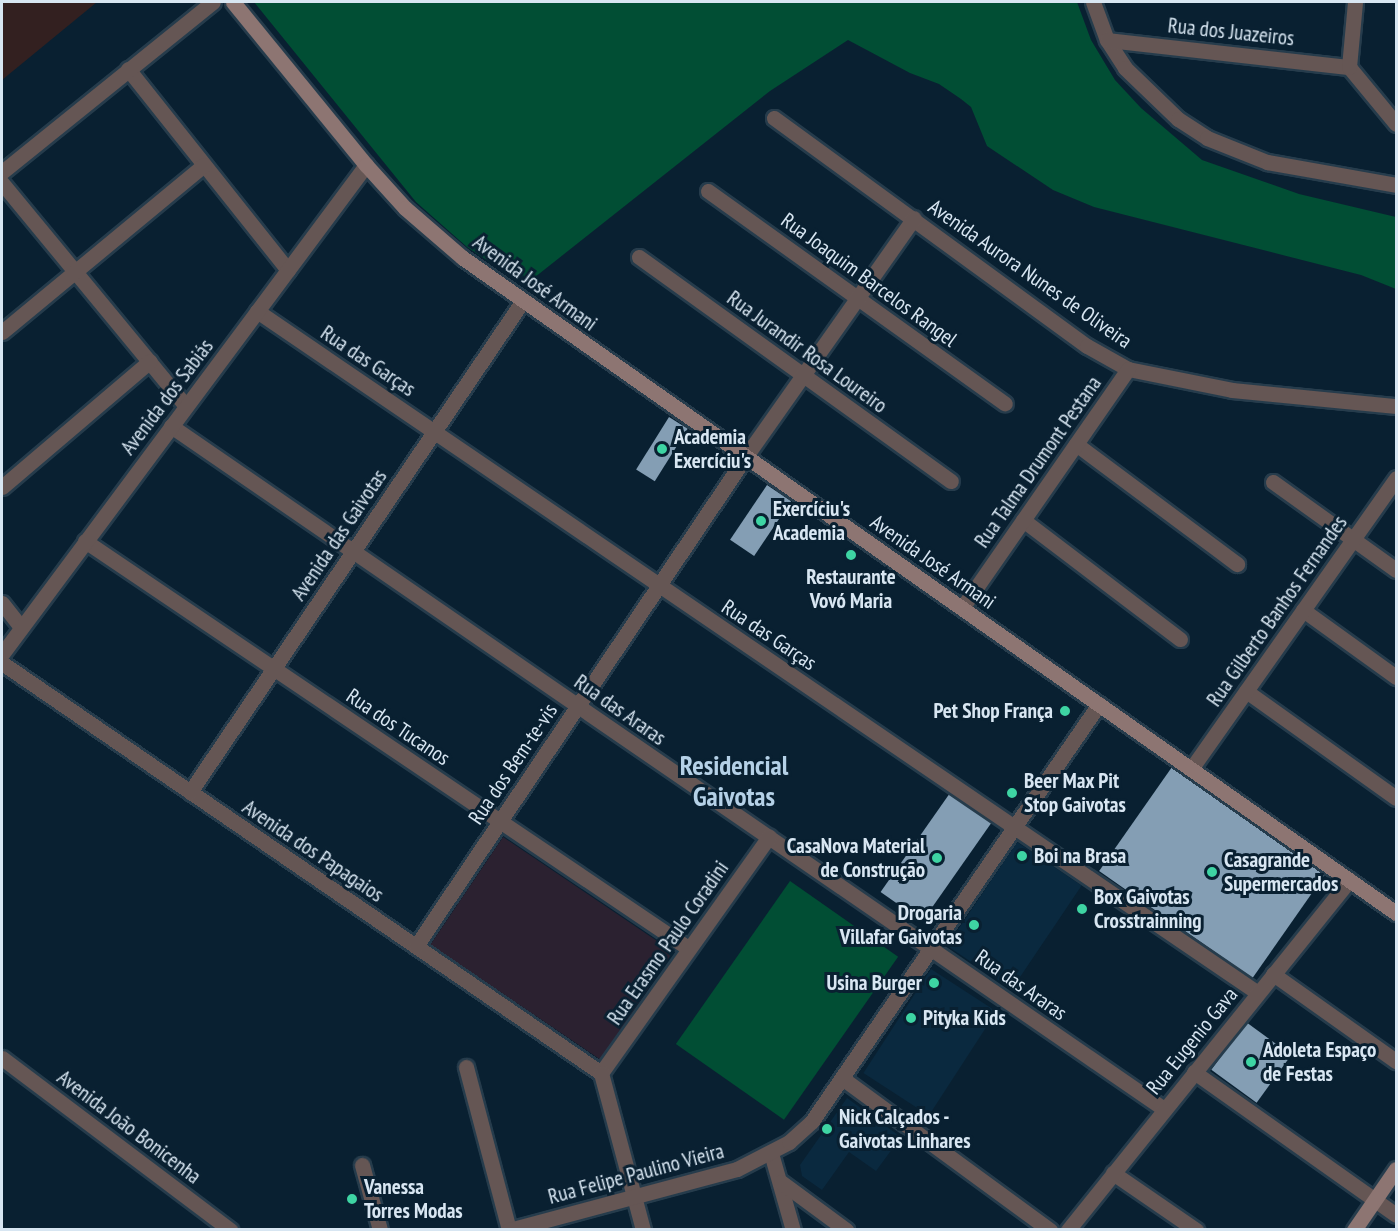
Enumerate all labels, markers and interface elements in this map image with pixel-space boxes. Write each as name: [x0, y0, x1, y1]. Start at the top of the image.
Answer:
street label: Rua dos Juazeiros: [1167, 13, 1295, 51]
street label: Avenida Aurora Nunes de Oliveira: [923, 194, 1137, 354]
street label: Rua Joaquim Barcelos Rangel: [776, 208, 962, 352]
street label: Avenida José Armani: [468, 229, 602, 337]
street label: Rua Jurandir Rosa Loureiro: [722, 286, 892, 418]
street label: Rua das Garças: [316, 320, 420, 402]
street label: Avenida dos Sabiás: [115, 334, 219, 460]
street label: Rua Talma Drumont Pestana: [969, 371, 1107, 553]
place label: Academia Exercíciu's: [674, 424, 751, 474]
marker: Academia Exercíciu's: [655, 442, 669, 456]
street label: Avenida das Gaivotas: [286, 465, 392, 605]
place label: Exercíciu's Academia: [773, 496, 850, 546]
street label: Avenida José Armani: [865, 509, 1001, 615]
street label: Rua Gilberto Banhos Fernandes: [1202, 511, 1352, 711]
marker: Exercíciu's Academia: [754, 514, 768, 528]
marker: Restaurante Vovó Maria: [844, 548, 858, 562]
place label: Restaurante Vovó Maria: [806, 564, 896, 614]
street label: Rua das Garças: [717, 594, 821, 676]
street label: Rua das Araras: [569, 669, 671, 751]
street label: Rua dos Tucanos: [341, 683, 455, 771]
place label: Pet Shop França: [933, 698, 1053, 724]
street label: Rua dos Bem-te-vis: [463, 699, 563, 829]
marker: Pet Shop França: [1058, 704, 1072, 718]
district label: Residencial Gaivotas: [680, 749, 788, 812]
place label: Beer Max Pit Stop Gaivotas: [1024, 768, 1126, 818]
marker: Beer Max Pit Stop Gaivotas: [1005, 786, 1019, 800]
street label: Avenida dos Papagaios: [238, 795, 388, 907]
place label: CasaNova Material de Construção: [787, 833, 925, 883]
place label: Boi na Brasa: [1034, 843, 1126, 869]
place label: Casagrande Supermercados: [1224, 847, 1338, 897]
marker: Boi na Brasa: [1015, 849, 1029, 863]
marker: CasaNova Material de Construção: [930, 851, 944, 865]
street label: Rua Erasmo Paulo Coradini: [602, 856, 734, 1030]
marker: Casagrande Supermercados: [1205, 865, 1219, 879]
place label: Box Gaivotas Crosstrainning: [1094, 884, 1202, 934]
place label: Drogaria Villafar Gaivotas: [839, 900, 962, 950]
marker: Box Gaivotas Crosstrainning: [1075, 902, 1089, 916]
marker: Drogaria Villafar Gaivotas: [967, 918, 981, 932]
street label: Rua das Araras: [970, 944, 1072, 1026]
place label: Usina Burger: [826, 970, 922, 996]
marker: Usina Burger: [927, 976, 941, 990]
street label: Rua Eugenio Gava: [1141, 982, 1243, 1100]
place label: Pityka Kids: [923, 1005, 1006, 1031]
marker: Pityka Kids: [904, 1011, 918, 1025]
place label: Adoleta Espaço de Festas: [1263, 1037, 1376, 1087]
marker: Adoleta Espaço de Festas: [1244, 1055, 1258, 1069]
street label: Avenida João Bonicenha: [52, 1065, 206, 1189]
place label: Nick Calçados - Gaivotas Linhares: [839, 1104, 971, 1154]
marker: Nick Calçados - Gaivotas Linhares: [820, 1122, 834, 1136]
street label: Rua Felipe Paulino Vieira: [545, 1138, 727, 1210]
place label: Vanessa Torres Modas: [364, 1174, 463, 1224]
marker: Vanessa Torres Modas: [345, 1192, 359, 1206]

